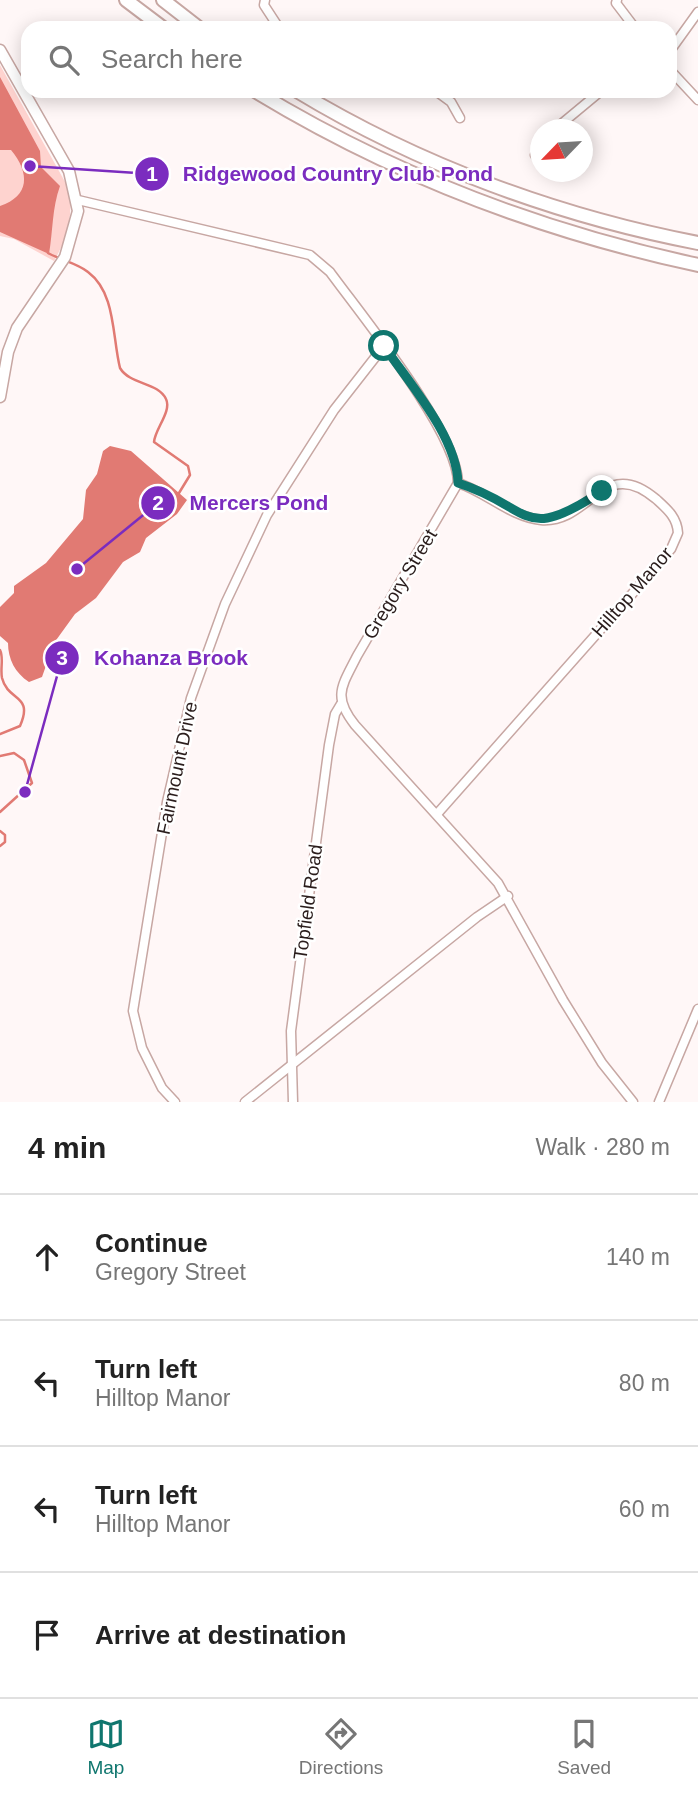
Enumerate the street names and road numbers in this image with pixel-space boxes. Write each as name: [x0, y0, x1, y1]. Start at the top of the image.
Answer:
street label: Gregory Street: [359, 525, 441, 643]
street label: Hilltop Manor: [587, 542, 677, 641]
street label: Fairmount Drive: [153, 700, 201, 836]
street label: Topfield Road: [290, 843, 326, 961]

